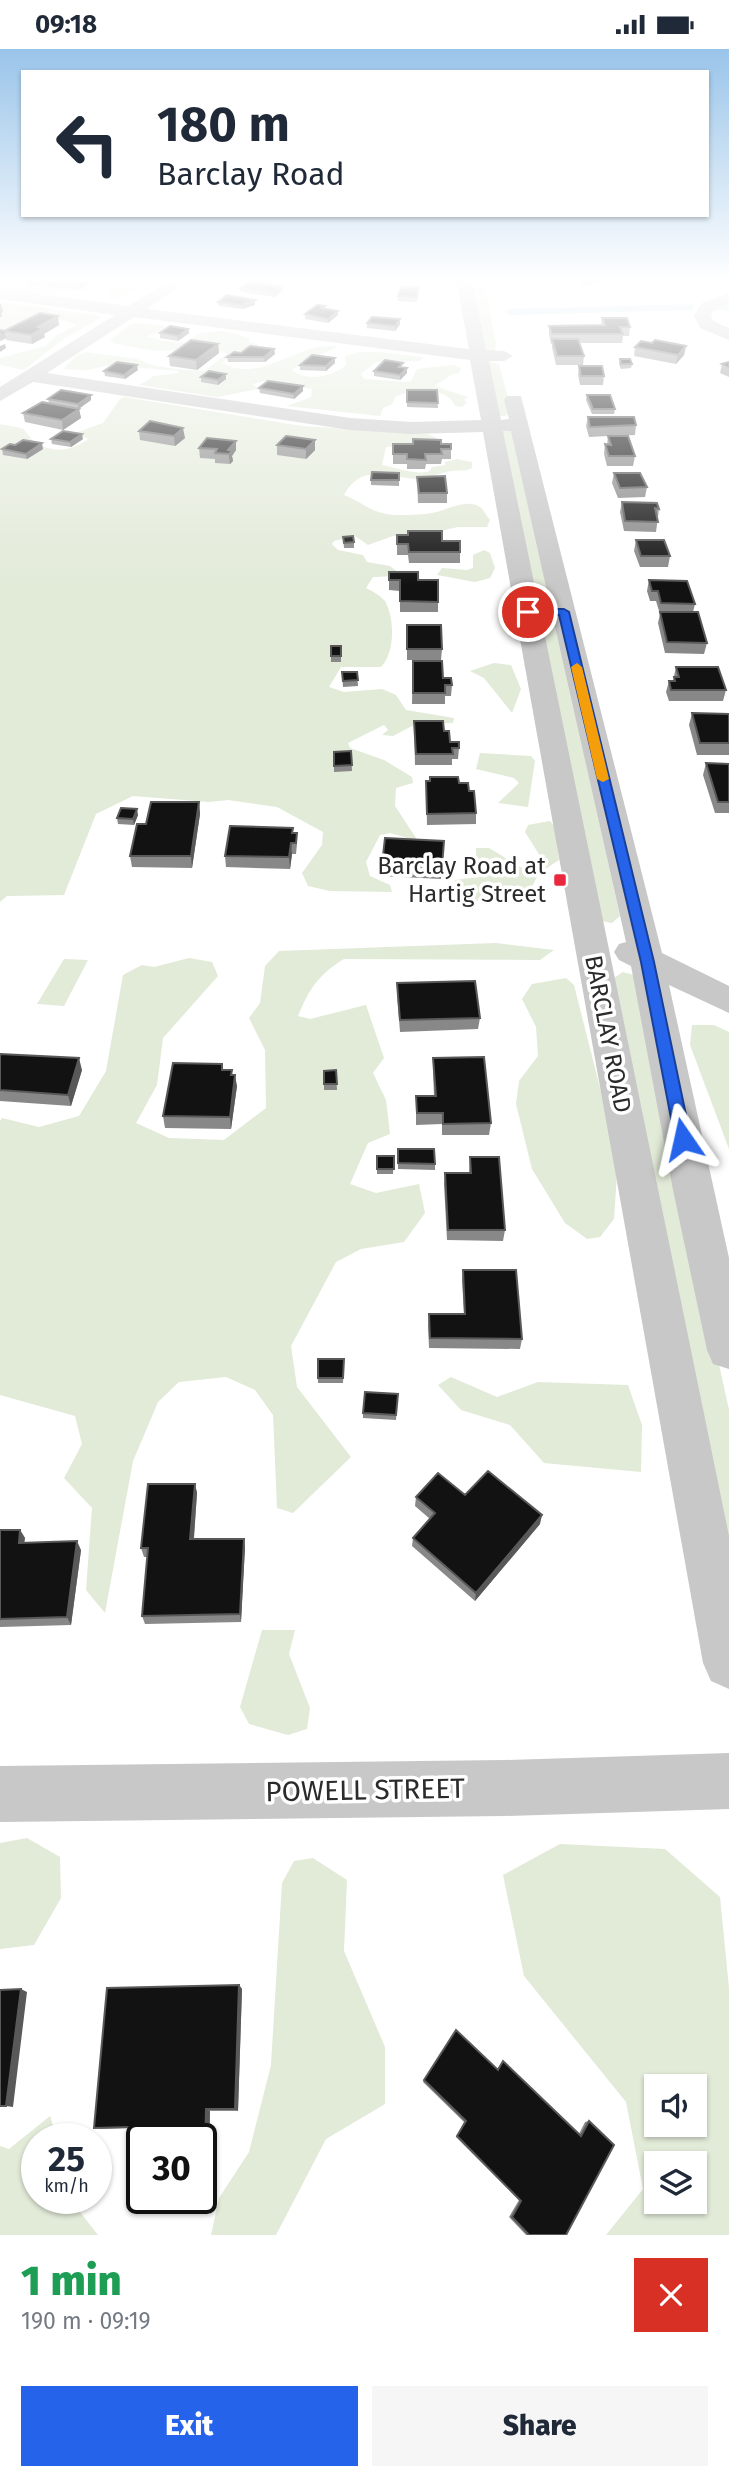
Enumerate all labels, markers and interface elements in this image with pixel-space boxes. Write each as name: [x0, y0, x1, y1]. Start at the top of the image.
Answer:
text: 09:18: [35, 9, 97, 40]
text: 180 m: [157, 95, 290, 154]
icon: left: [42, 98, 133, 189]
text: Barclay Road: [157, 155, 345, 193]
pin: [498, 582, 558, 642]
icon: arrive: [509, 593, 547, 631]
place label: Barclay Road at Hartig Street: [377, 852, 546, 908]
marker: Barclay Road at Hartig Street: [552, 872, 568, 888]
street label: BARCLAY ROAD: [579, 953, 637, 1115]
position arrow: [646, 1102, 720, 1176]
street label: POWELL STREET: [265, 1772, 466, 1808]
map controls: [644, 2074, 707, 2214]
button: sound: [644, 2074, 707, 2137]
speed limit sign: 30: [126, 2123, 217, 2214]
text: 25: [48, 2138, 85, 2180]
button: layers: [644, 2151, 707, 2214]
text: km/h: [44, 2175, 89, 2197]
text: 1 min: [21, 2256, 122, 2306]
button: close: [634, 2258, 708, 2332]
text: 190 m · 09:19: [21, 2307, 151, 2335]
button: Exit: [21, 2386, 358, 2466]
button: Share: [372, 2386, 708, 2466]

